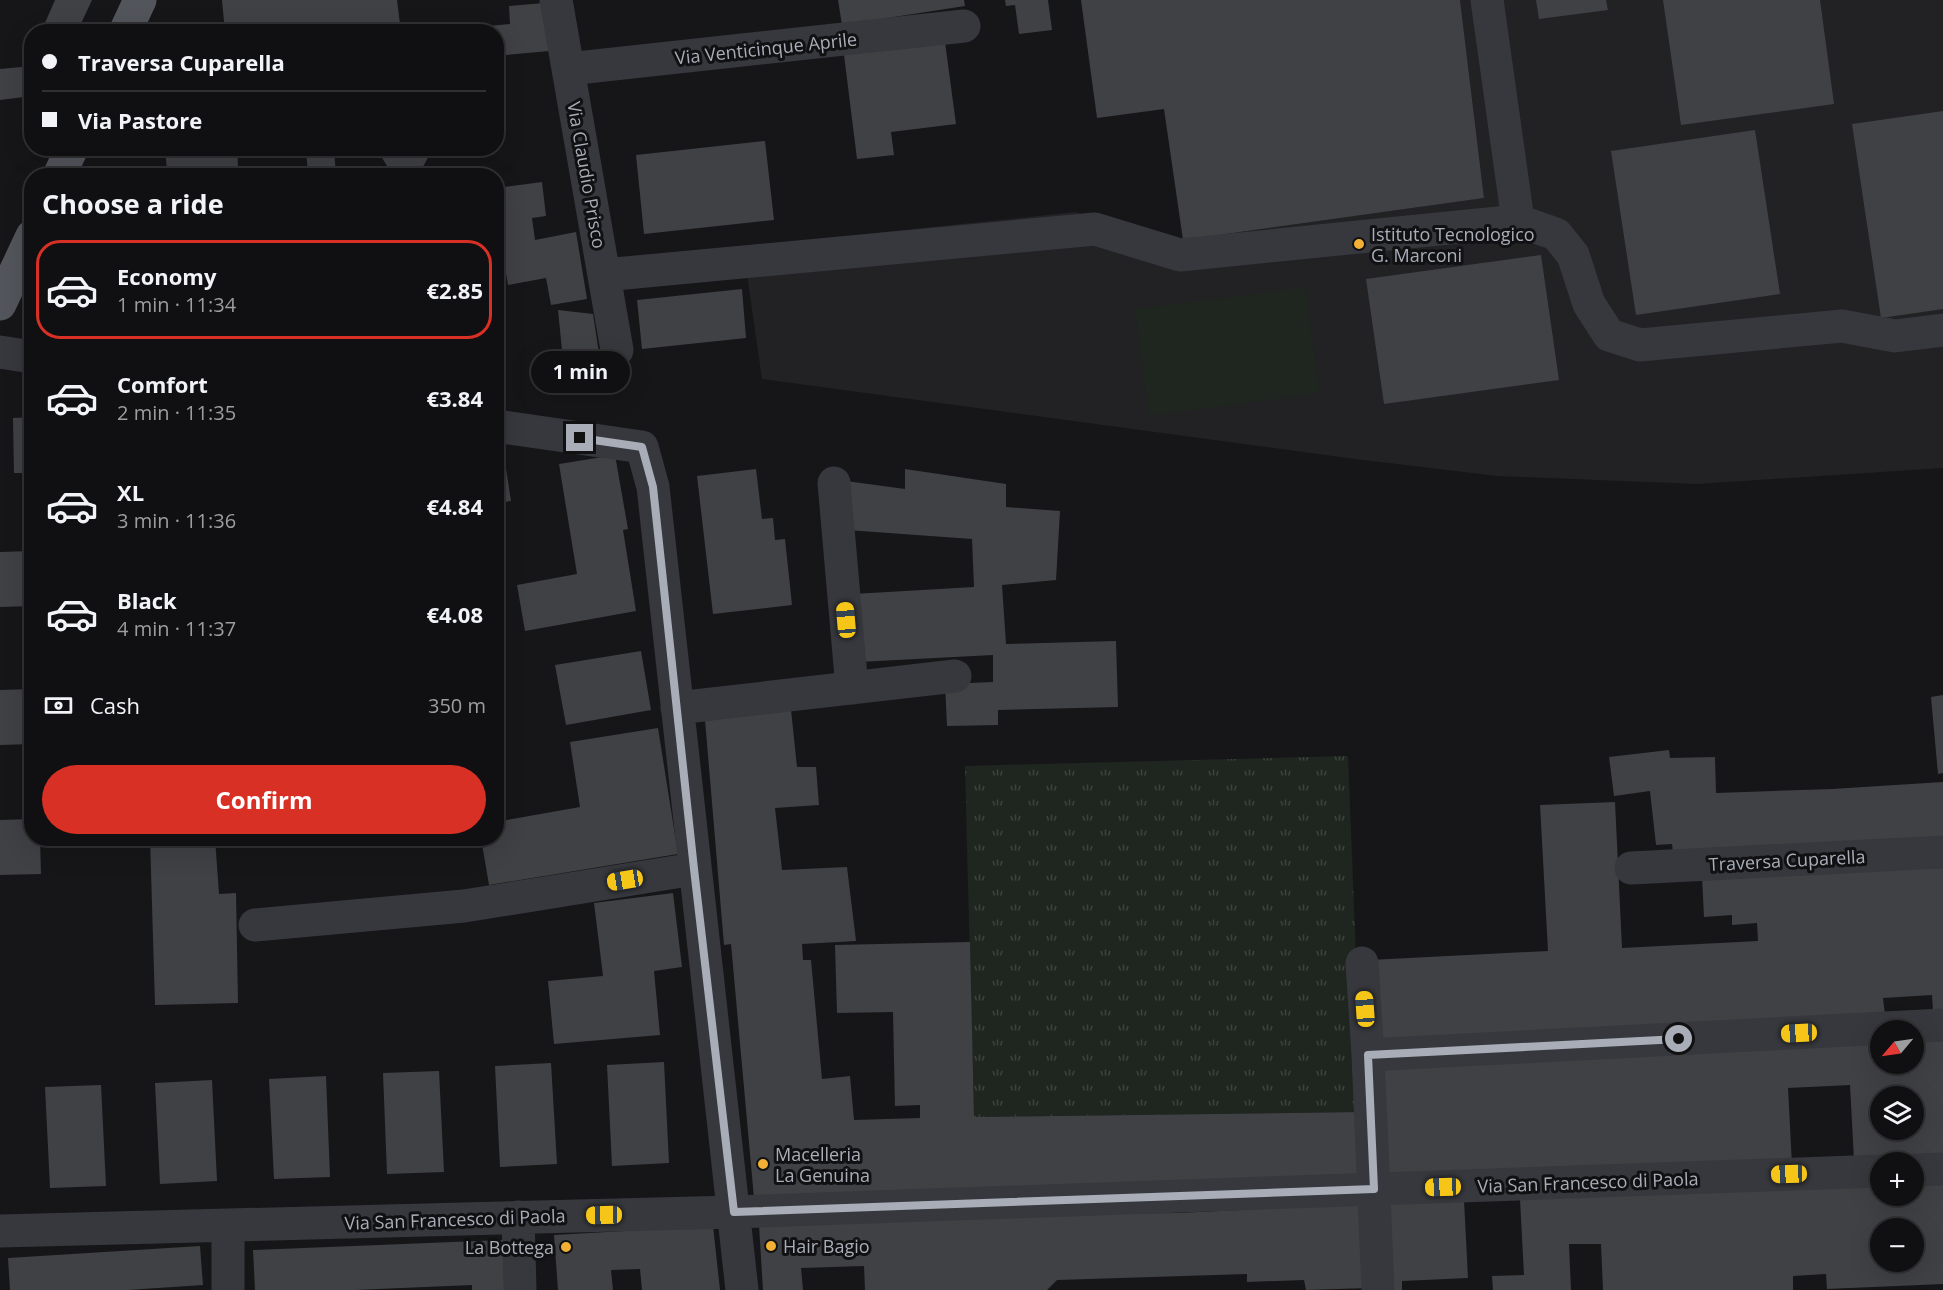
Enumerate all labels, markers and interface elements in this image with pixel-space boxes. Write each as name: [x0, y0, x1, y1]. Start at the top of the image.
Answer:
street label: Via Venticinque Aprile: [674, 27, 858, 69]
text: Traversa Cuparella: [78, 47, 285, 77]
street label: Via Claudio Prisco: [562, 100, 612, 250]
text: Via Pastore: [78, 105, 202, 135]
text: Choose a ride: [42, 185, 224, 222]
place label: Istituto Tecnologico G. Marconi: [1371, 222, 1535, 267]
marker: Istituto Tecnologico G. Marconi: [1352, 237, 1366, 251]
text: Economy: [117, 261, 216, 291]
icon: car: [45, 263, 99, 317]
text: €2.85: [426, 275, 483, 305]
text: 1 min · 11:34: [117, 291, 236, 318]
callout: 1 min: [530, 351, 630, 393]
text: 1 min: [553, 358, 608, 385]
text: Comfort: [117, 369, 208, 399]
icon: car: [45, 371, 99, 425]
text: €3.84: [426, 383, 483, 413]
text: 2 min · 11:35: [117, 399, 236, 426]
route end: [566, 424, 593, 451]
text: XL: [117, 477, 144, 507]
icon: car: [45, 479, 99, 533]
text: €4.84: [426, 491, 483, 521]
text: 3 min · 11:36: [117, 507, 236, 534]
text: Black: [117, 585, 177, 615]
icon: car: [45, 587, 99, 641]
text: €4.08: [426, 599, 483, 629]
car: [835, 601, 857, 639]
text: 4 min · 11:37: [117, 615, 236, 642]
icon: cash: [42, 689, 75, 722]
text: Cash: [90, 690, 140, 720]
text: 350 m: [428, 692, 486, 719]
button: Confirm: [42, 765, 486, 834]
street label: Traversa Cuparella: [1708, 844, 1866, 876]
car: [606, 868, 644, 892]
car: [1355, 990, 1375, 1028]
north arrow: [1870, 1020, 1924, 1074]
map controls: [1870, 1020, 1924, 1272]
car: [1781, 1023, 1817, 1043]
route start: [1665, 1025, 1692, 1052]
button: layers: [1870, 1086, 1924, 1140]
place label: Macelleria La Genuina: [775, 1142, 870, 1187]
button: +: [1870, 1152, 1924, 1206]
marker: Macelleria La Genuina: [756, 1157, 770, 1171]
car: [1771, 1164, 1807, 1184]
street label: Via San Francesco di Paola: [1477, 1166, 1699, 1198]
car: [1425, 1177, 1461, 1197]
street label: Via San Francesco di Paola: [344, 1203, 566, 1235]
car: [586, 1206, 622, 1224]
button: −: [1870, 1218, 1924, 1272]
place label: Hair Bagio: [783, 1234, 870, 1258]
place label: La Bottega: [465, 1235, 554, 1259]
marker: Hair Bagio: [764, 1239, 778, 1253]
marker: La Bottega: [559, 1240, 573, 1254]

